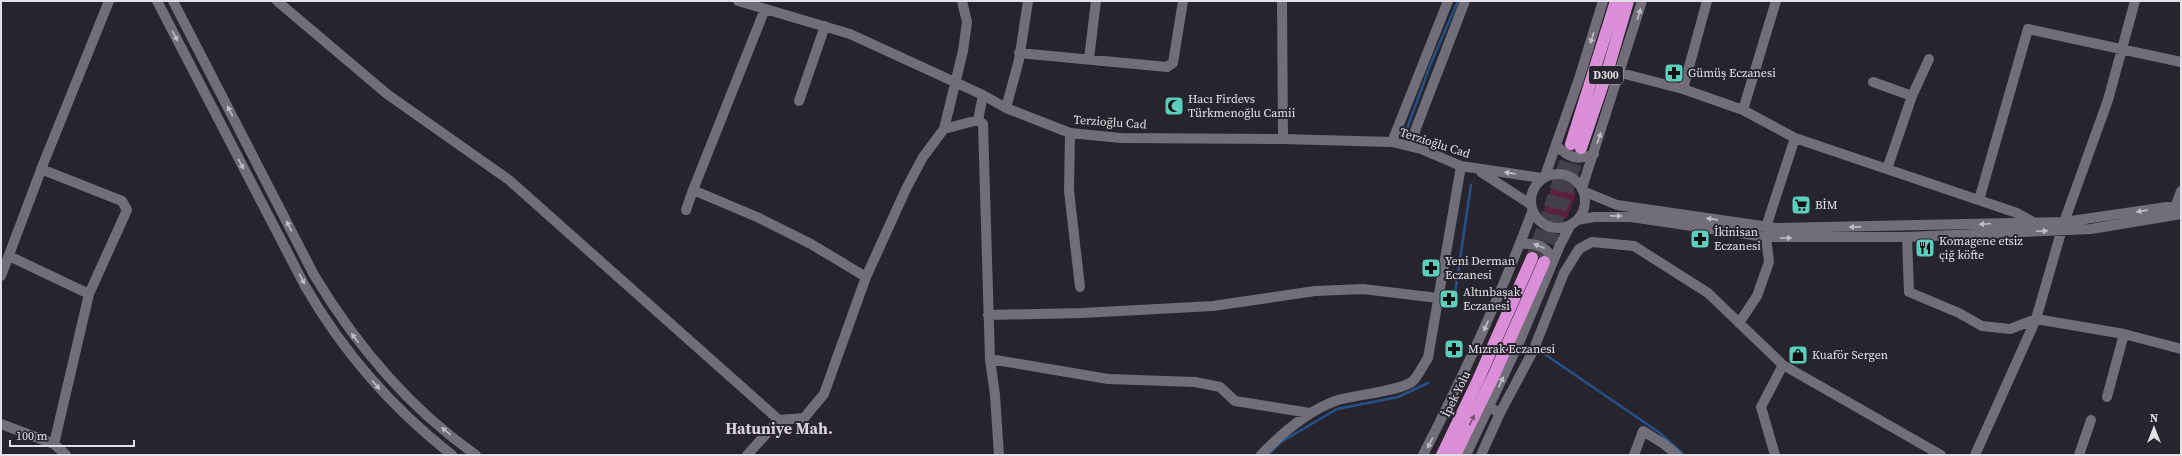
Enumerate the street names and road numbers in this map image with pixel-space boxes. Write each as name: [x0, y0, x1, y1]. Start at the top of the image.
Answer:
road number: D300: [1589, 66, 1623, 84]
street label: Terzioğlu Cad: [1073, 111, 1147, 133]
street label: Terzioğlu Cad: [1398, 124, 1472, 162]
street label: İpek Yolu: [1438, 368, 1474, 420]

